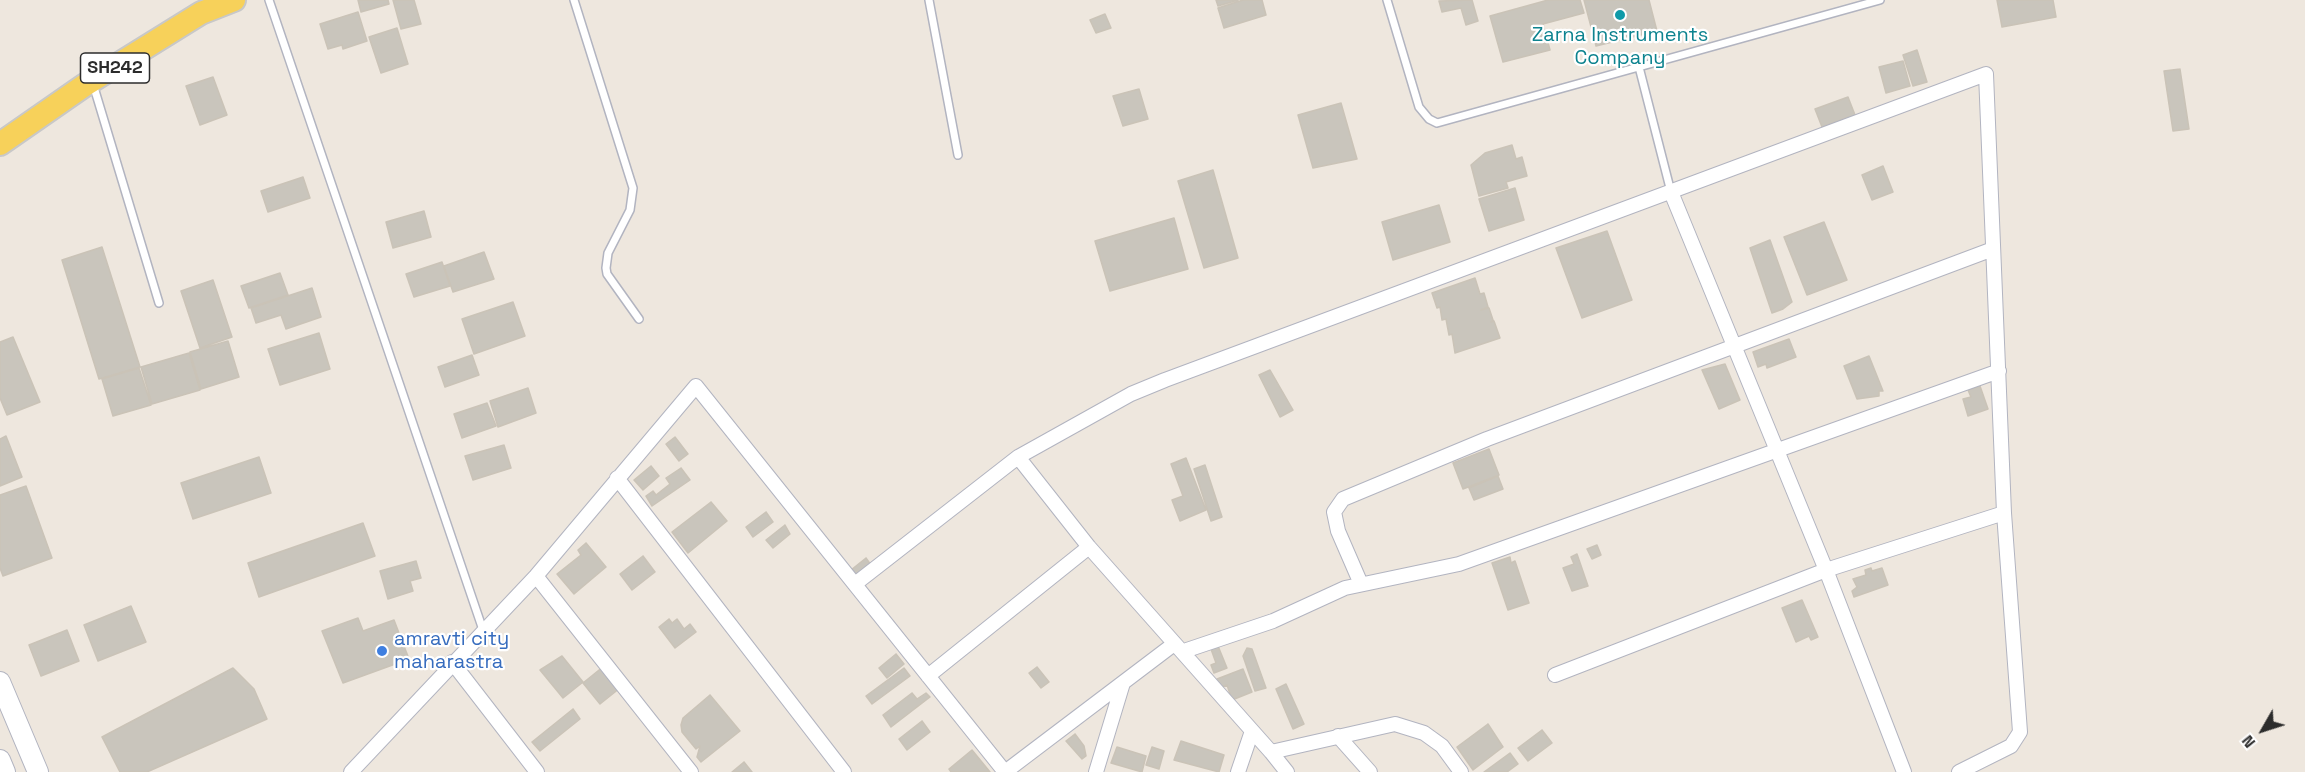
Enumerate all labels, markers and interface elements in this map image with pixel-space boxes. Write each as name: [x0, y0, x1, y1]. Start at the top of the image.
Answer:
marker: Zarna Instruments Company: [1613, 8, 1627, 22]
place label: Zarna Instruments Company: [1532, 24, 1708, 71]
road number: SH242: [80, 53, 150, 83]
place label: amravti city maharastra: [394, 628, 509, 675]
marker: amravti city maharastra: [375, 644, 389, 658]
north arrow: [2233, 700, 2293, 760]
text: N: [2237, 731, 2260, 752]

